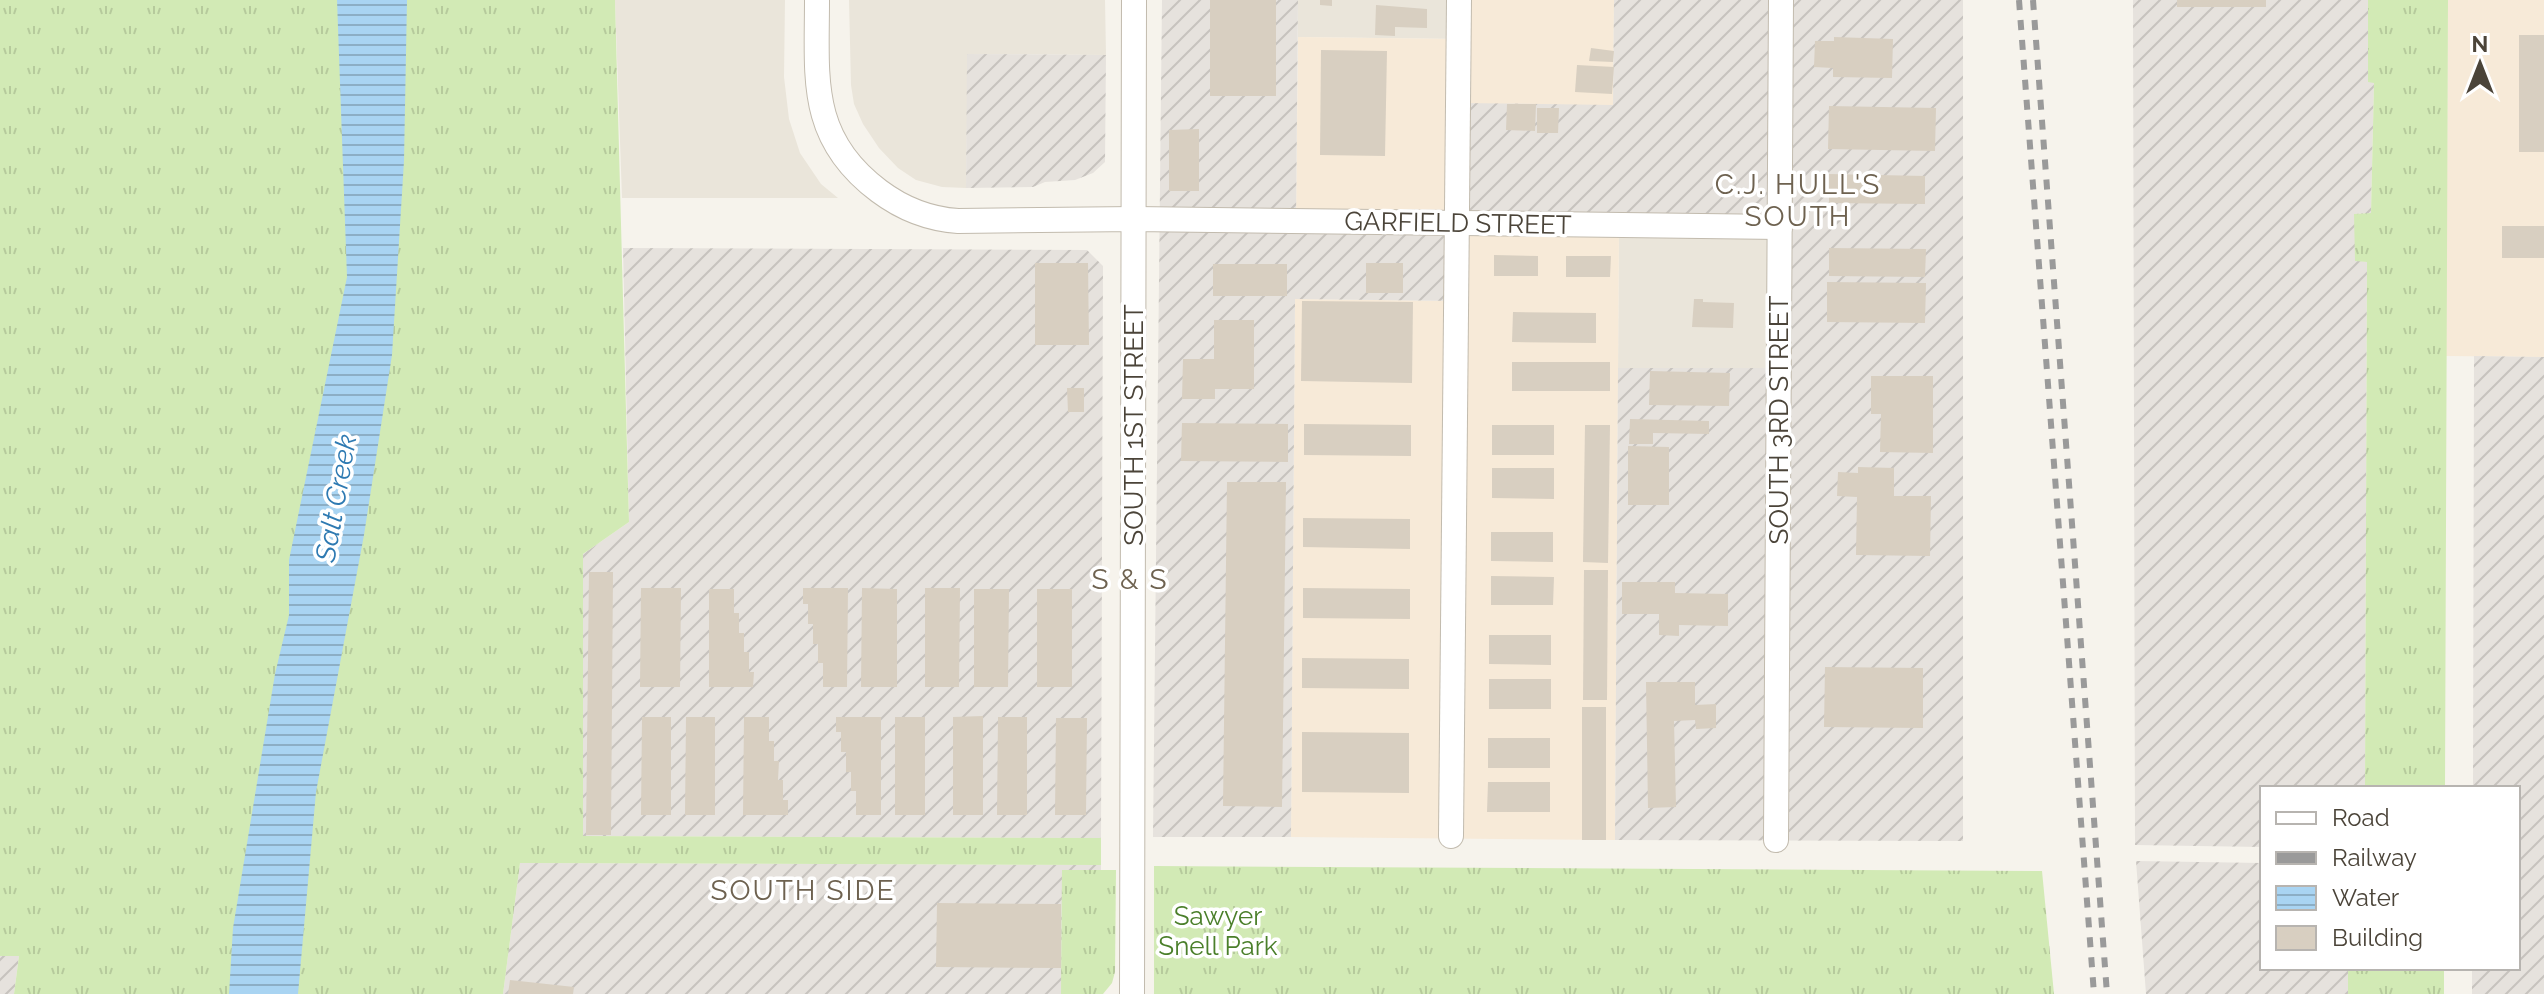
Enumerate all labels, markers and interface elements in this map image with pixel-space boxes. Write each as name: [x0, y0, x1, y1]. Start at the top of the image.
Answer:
north arrow: [2440, 24, 2520, 104]
text: N: [2472, 31, 2488, 57]
district label: C.J. HULL'S SOUTH: [1715, 168, 1881, 233]
street label: GARFIELD STREET: [1344, 206, 1572, 240]
street label: SOUTH 3RD STREET: [1764, 295, 1794, 544]
street label: SOUTH 1ST STREET: [1119, 304, 1149, 546]
water label: Salt Creek: [308, 432, 363, 565]
district label: S & S: [1092, 563, 1168, 596]
legend: [2260, 786, 2520, 970]
text: Road: [2332, 803, 2390, 832]
text: Railway: [2332, 843, 2417, 872]
district label: SOUTH SIDE: [710, 874, 896, 907]
text: Water: [2332, 883, 2400, 912]
park label: Sawyer Snell Park: [1158, 901, 1278, 961]
text: Building: [2332, 923, 2423, 952]

